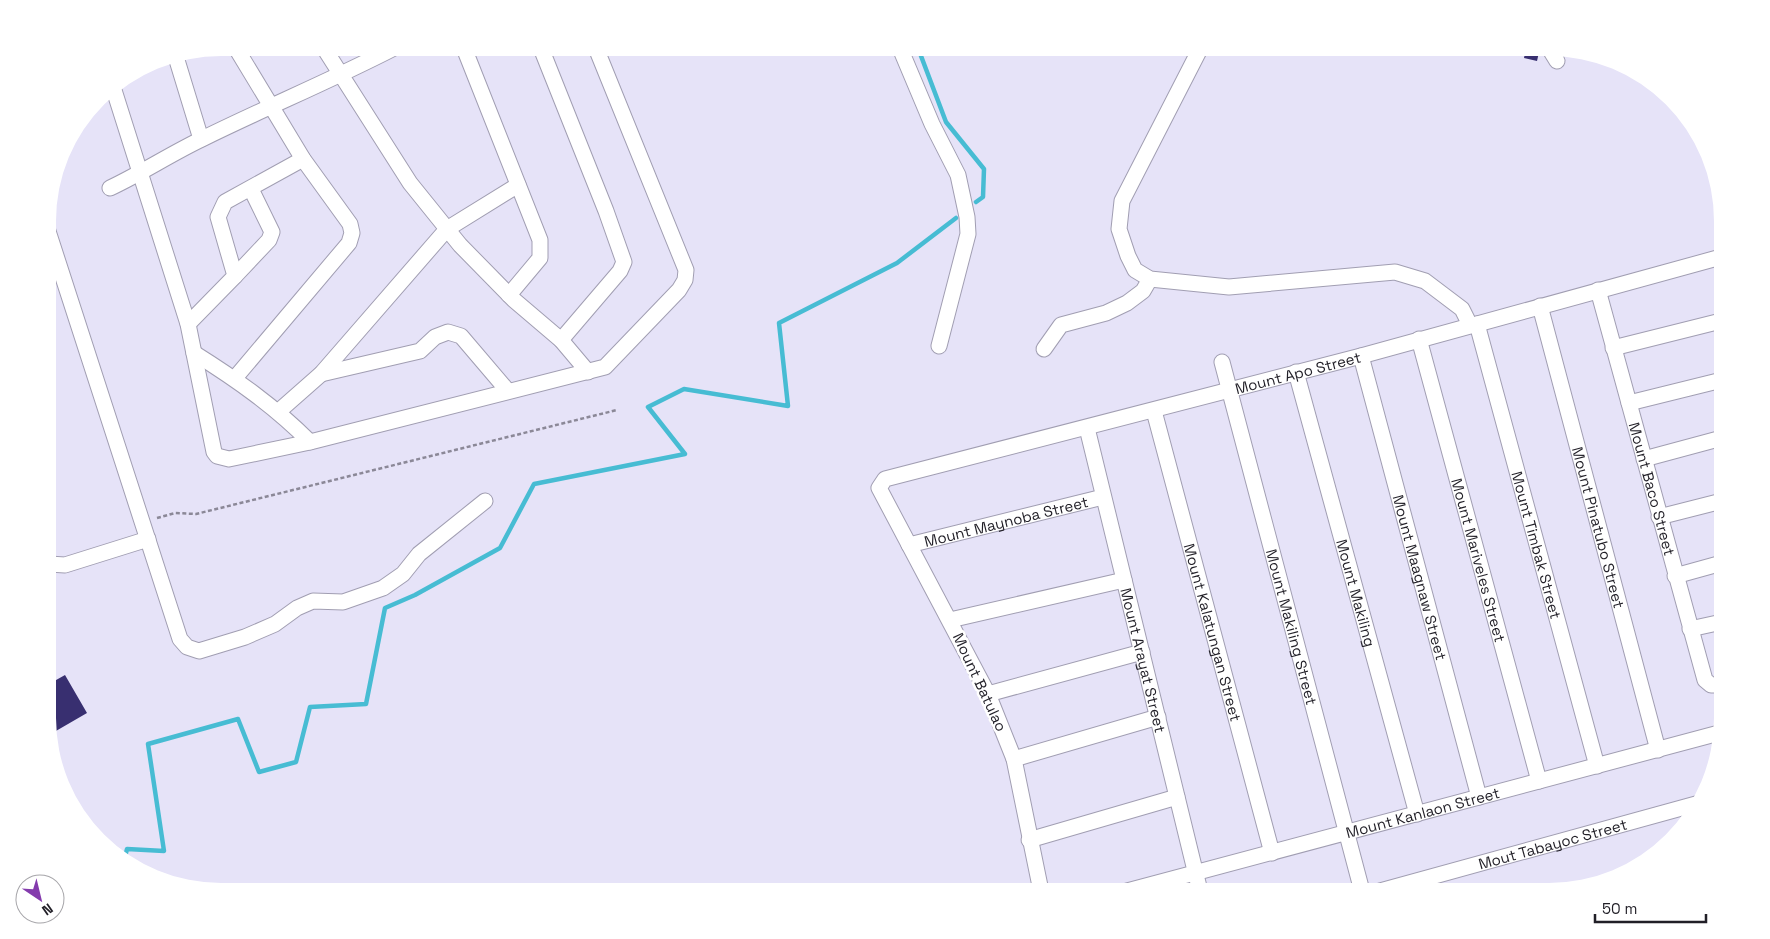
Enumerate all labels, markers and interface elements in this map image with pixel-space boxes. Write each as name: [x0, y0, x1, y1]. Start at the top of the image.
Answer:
street label: Mount Apo Street: [1233, 347, 1363, 398]
street label: Mount Baco Street: [1625, 420, 1680, 558]
street label: Mount Pinatubo Street: [1568, 445, 1629, 610]
street label: Mount Timbak Street: [1508, 469, 1566, 621]
street label: Mount Mariveles Street: [1448, 476, 1510, 644]
street label: Mount Maynoba Street: [922, 492, 1090, 550]
street label: Mount Maagnaw Street: [1389, 492, 1451, 662]
street label: Mount Makiling: [1333, 537, 1380, 649]
street label: Mount Kalatungan Street: [1180, 541, 1246, 723]
street label: Mount Makiling Street: [1262, 547, 1322, 707]
street label: Mount Arayat Street: [1117, 586, 1171, 735]
street label: Mount Batulao: [949, 630, 1011, 734]
street label: Mount Kanlaon Street: [1344, 782, 1502, 842]
street label: Mout Tabayoc Street: [1476, 814, 1629, 873]
north arrow: [15, 874, 65, 924]
scale bar: [1595, 892, 1706, 924]
text: 50 m: [1602, 899, 1637, 918]
text: N: [38, 900, 56, 920]

